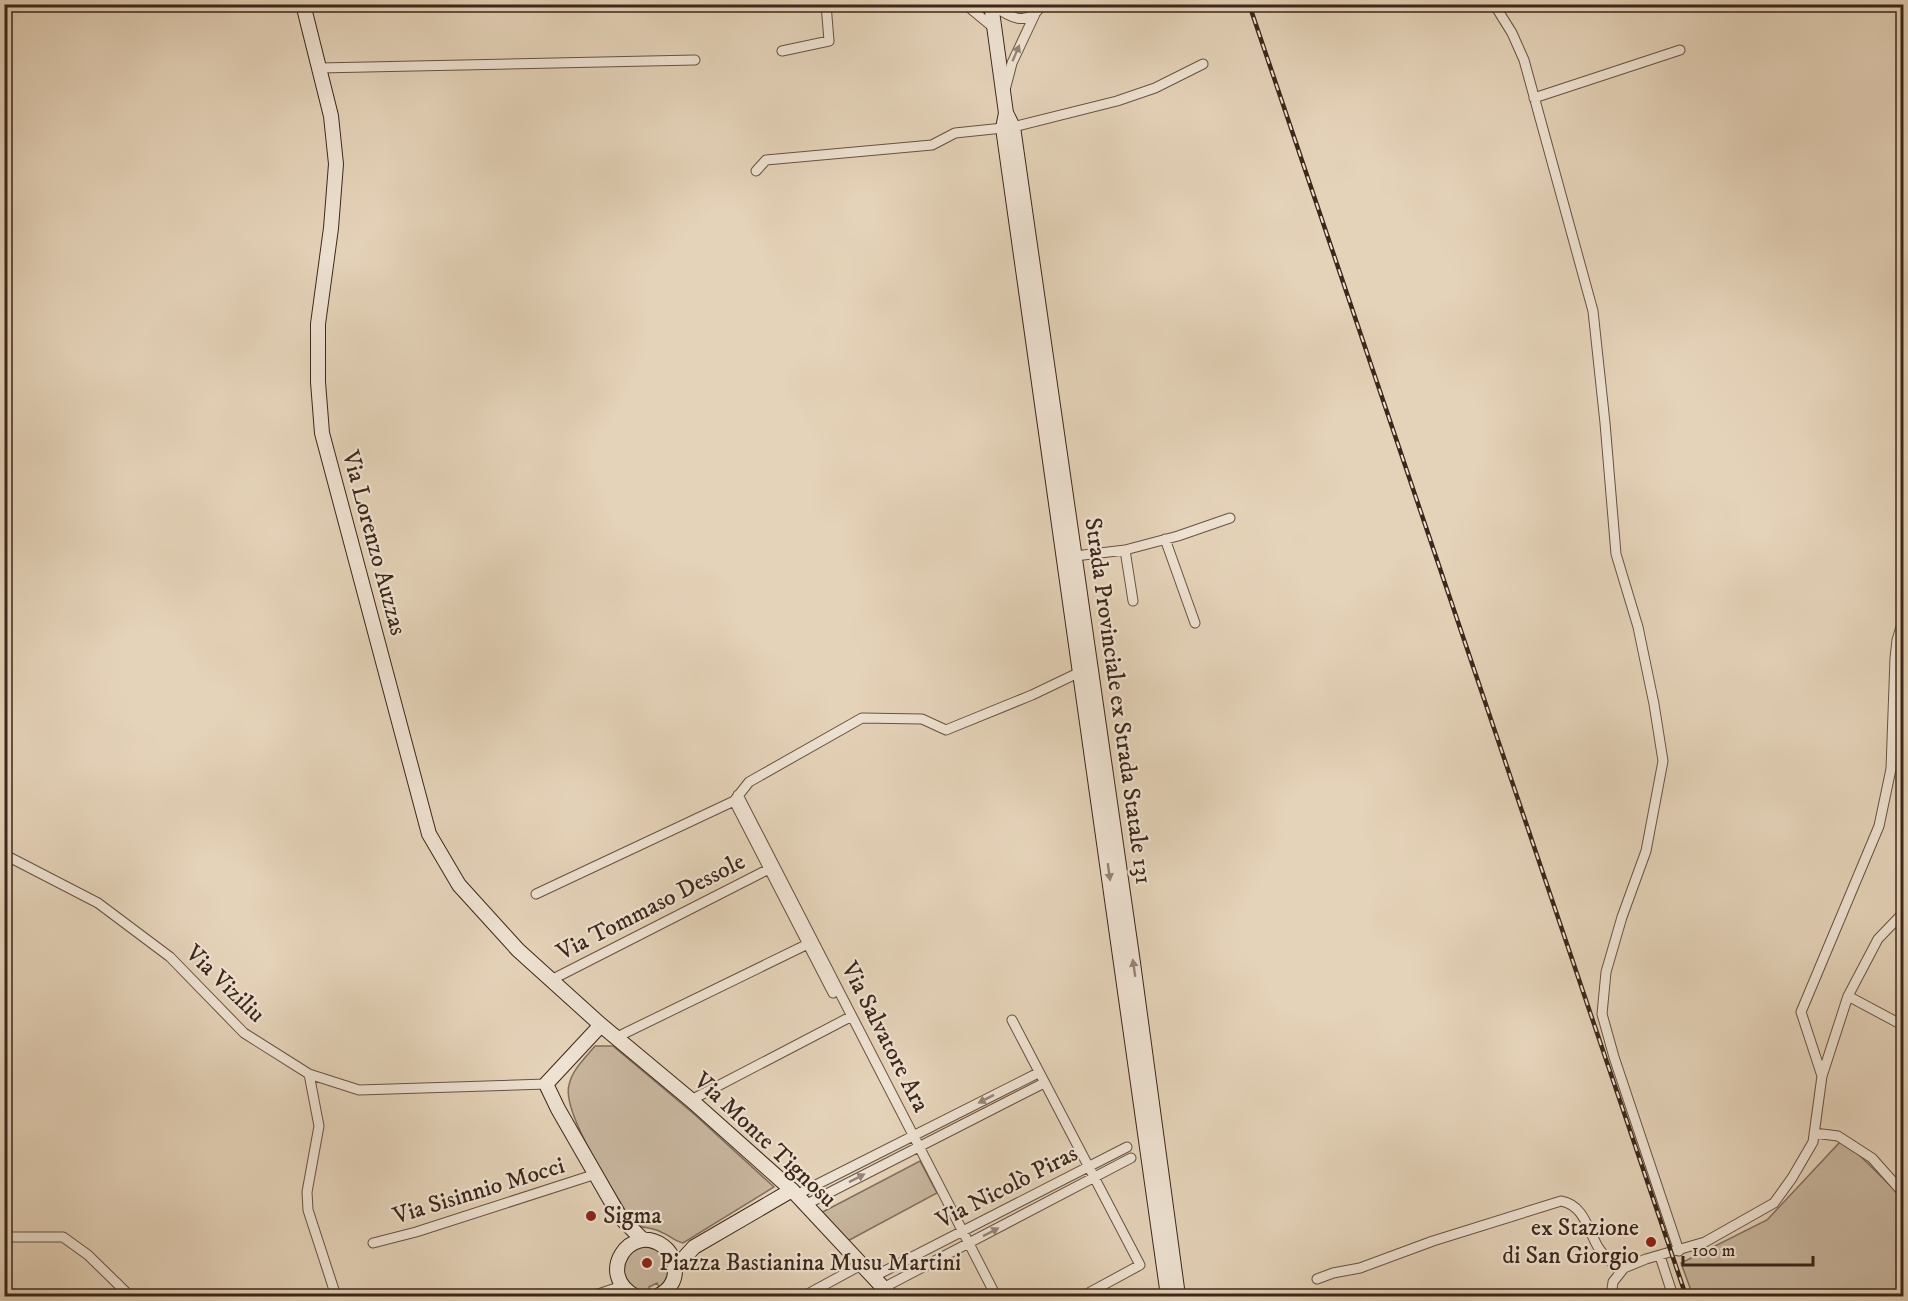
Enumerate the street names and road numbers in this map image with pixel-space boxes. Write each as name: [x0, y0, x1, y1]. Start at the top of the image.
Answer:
street label: Via Lorenzo Auzzas: [335, 446, 413, 639]
street label: Strada Provinciale ex Strada Statale 131: [1077, 516, 1159, 886]
street label: Via Tommaso Dessole: [551, 847, 750, 968]
street label: Via Viziliu: [178, 938, 271, 1029]
street label: Via Salvatore Ara: [834, 956, 936, 1118]
street label: Via Monte Tignosu: [687, 1065, 843, 1214]
street label: Via Nicolò Piras: [930, 1138, 1083, 1236]
street label: Via Sisinnio Mocci: [389, 1151, 568, 1232]

